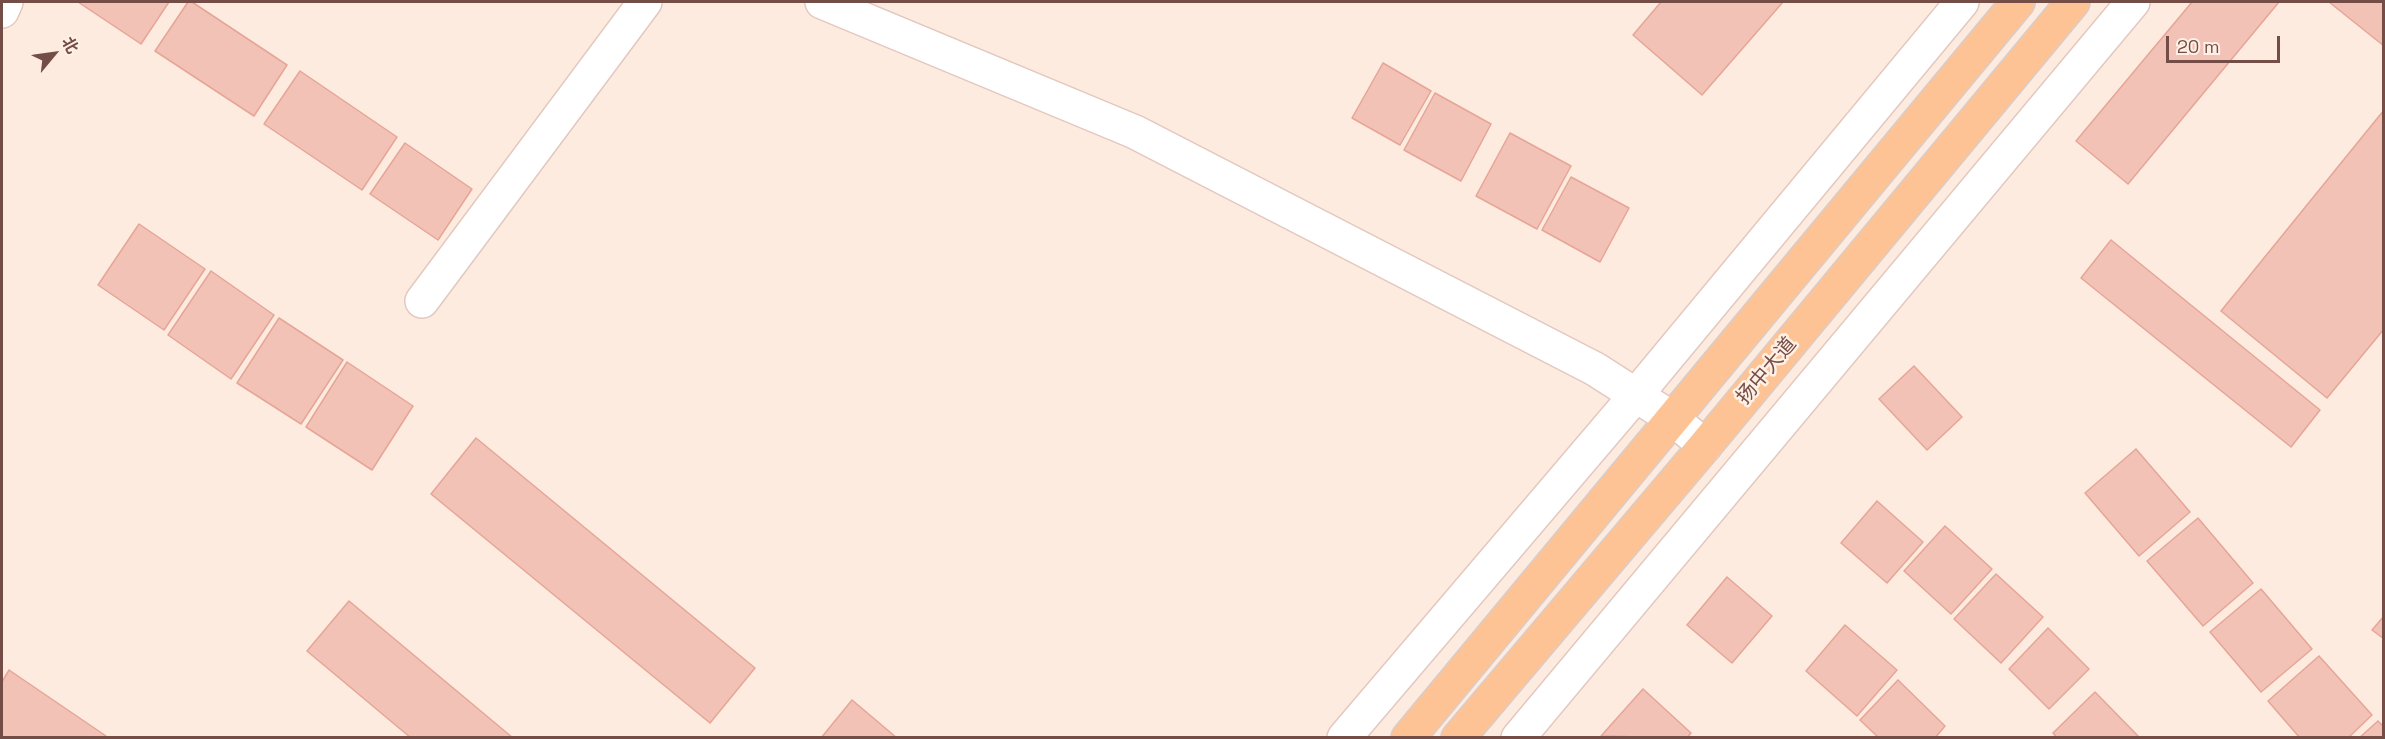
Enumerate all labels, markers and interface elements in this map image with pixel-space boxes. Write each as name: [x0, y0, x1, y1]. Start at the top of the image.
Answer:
north arrow: [24, 24, 84, 84]
scale bar: [2169, 24, 2283, 62]
text: 北: [57, 33, 83, 57]
text: 20 m: [2177, 35, 2220, 58]
street label: 扬中大道: [1732, 333, 1802, 409]

